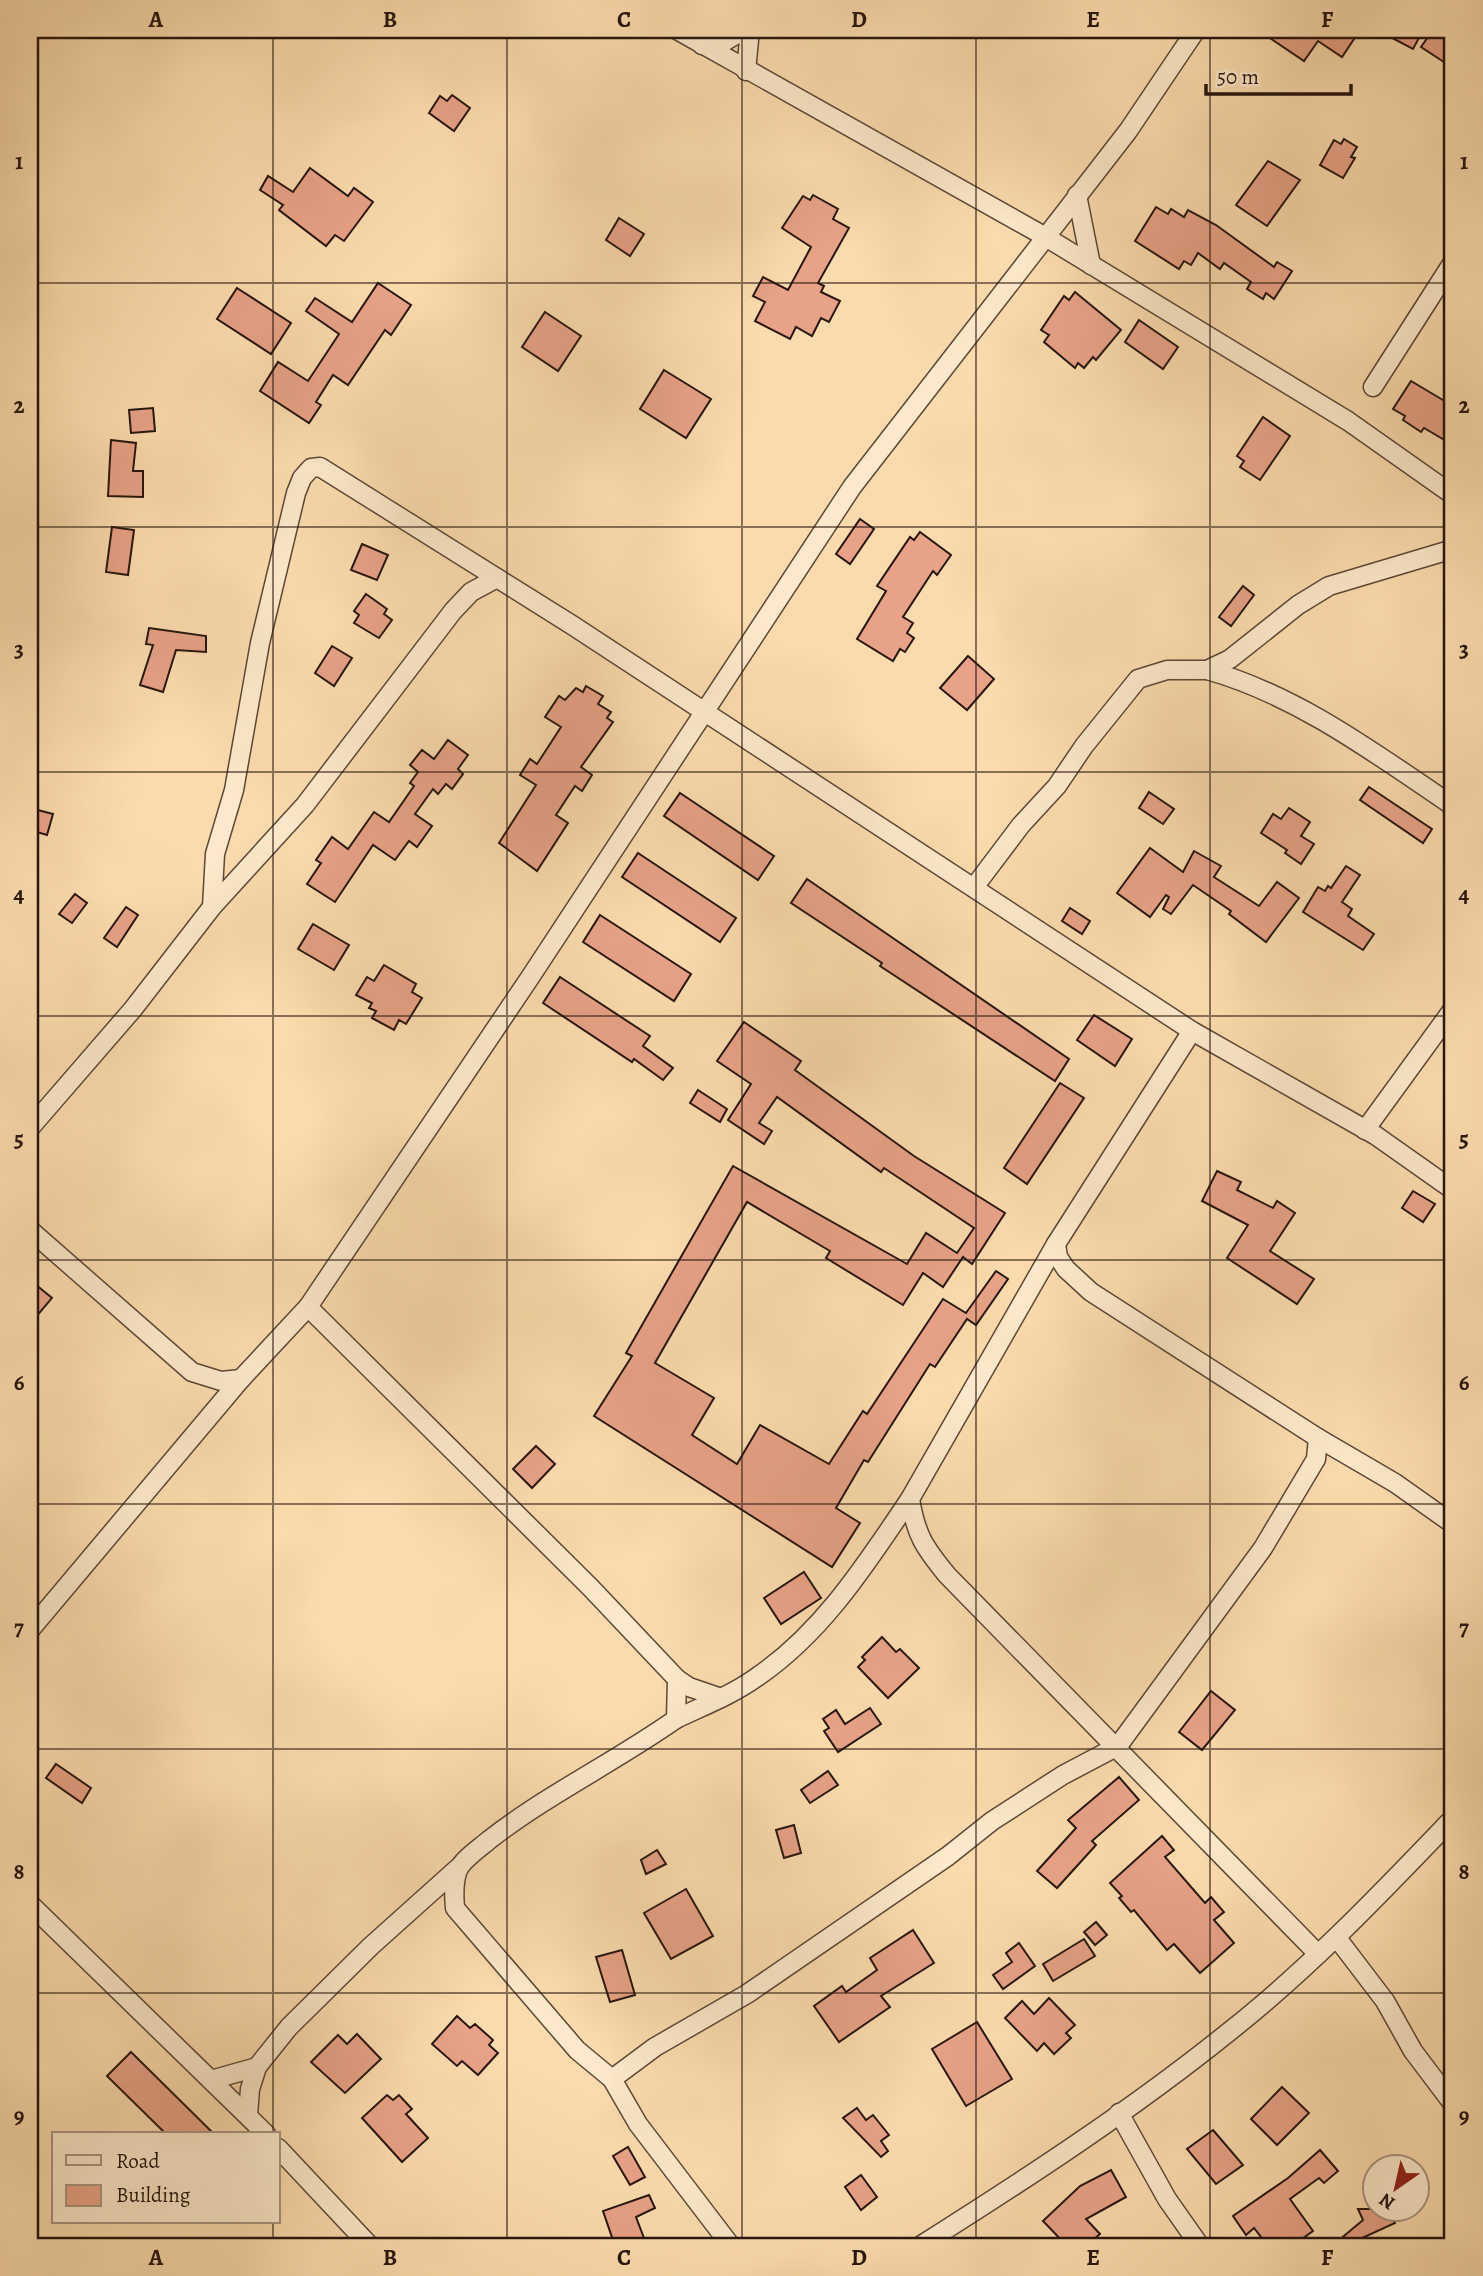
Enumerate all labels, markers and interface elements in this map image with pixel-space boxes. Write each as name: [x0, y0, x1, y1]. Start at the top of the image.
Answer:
text: A: [148, 4, 164, 35]
text: B: [383, 4, 397, 35]
text: C: [617, 4, 631, 35]
text: D: [851, 4, 867, 35]
text: E: [1086, 4, 1100, 35]
text: F: [1321, 4, 1334, 35]
scale bar: [1206, 52, 1352, 96]
text: 50 m: [1217, 63, 1259, 91]
text: 1: [15, 146, 23, 177]
text: 1: [1460, 146, 1468, 177]
text: 2: [13, 390, 25, 421]
text: 2: [1458, 390, 1470, 421]
text: 3: [14, 634, 24, 665]
text: 3: [1459, 634, 1469, 665]
text: 4: [14, 879, 25, 910]
text: 4: [1459, 879, 1470, 910]
text: 5: [14, 1123, 24, 1154]
text: 5: [1459, 1123, 1469, 1154]
text: 6: [14, 1367, 25, 1398]
text: 6: [1459, 1367, 1470, 1398]
text: 7: [14, 1612, 24, 1643]
text: 7: [1459, 1612, 1469, 1643]
text: 8: [13, 1856, 25, 1887]
text: 8: [1458, 1856, 1470, 1887]
text: 9: [14, 2100, 24, 2131]
text: 9: [1459, 2100, 1469, 2131]
legend: [52, 2132, 280, 2224]
text: Road: [116, 2147, 160, 2175]
north arrow: [1360, 2154, 1430, 2224]
text: Building: [116, 2181, 191, 2209]
text: N: [1374, 2187, 1400, 2216]
text: A: [148, 2242, 164, 2273]
text: B: [383, 2242, 397, 2273]
text: C: [617, 2242, 631, 2273]
text: D: [851, 2242, 867, 2273]
text: E: [1086, 2242, 1100, 2273]
text: F: [1321, 2242, 1334, 2273]

